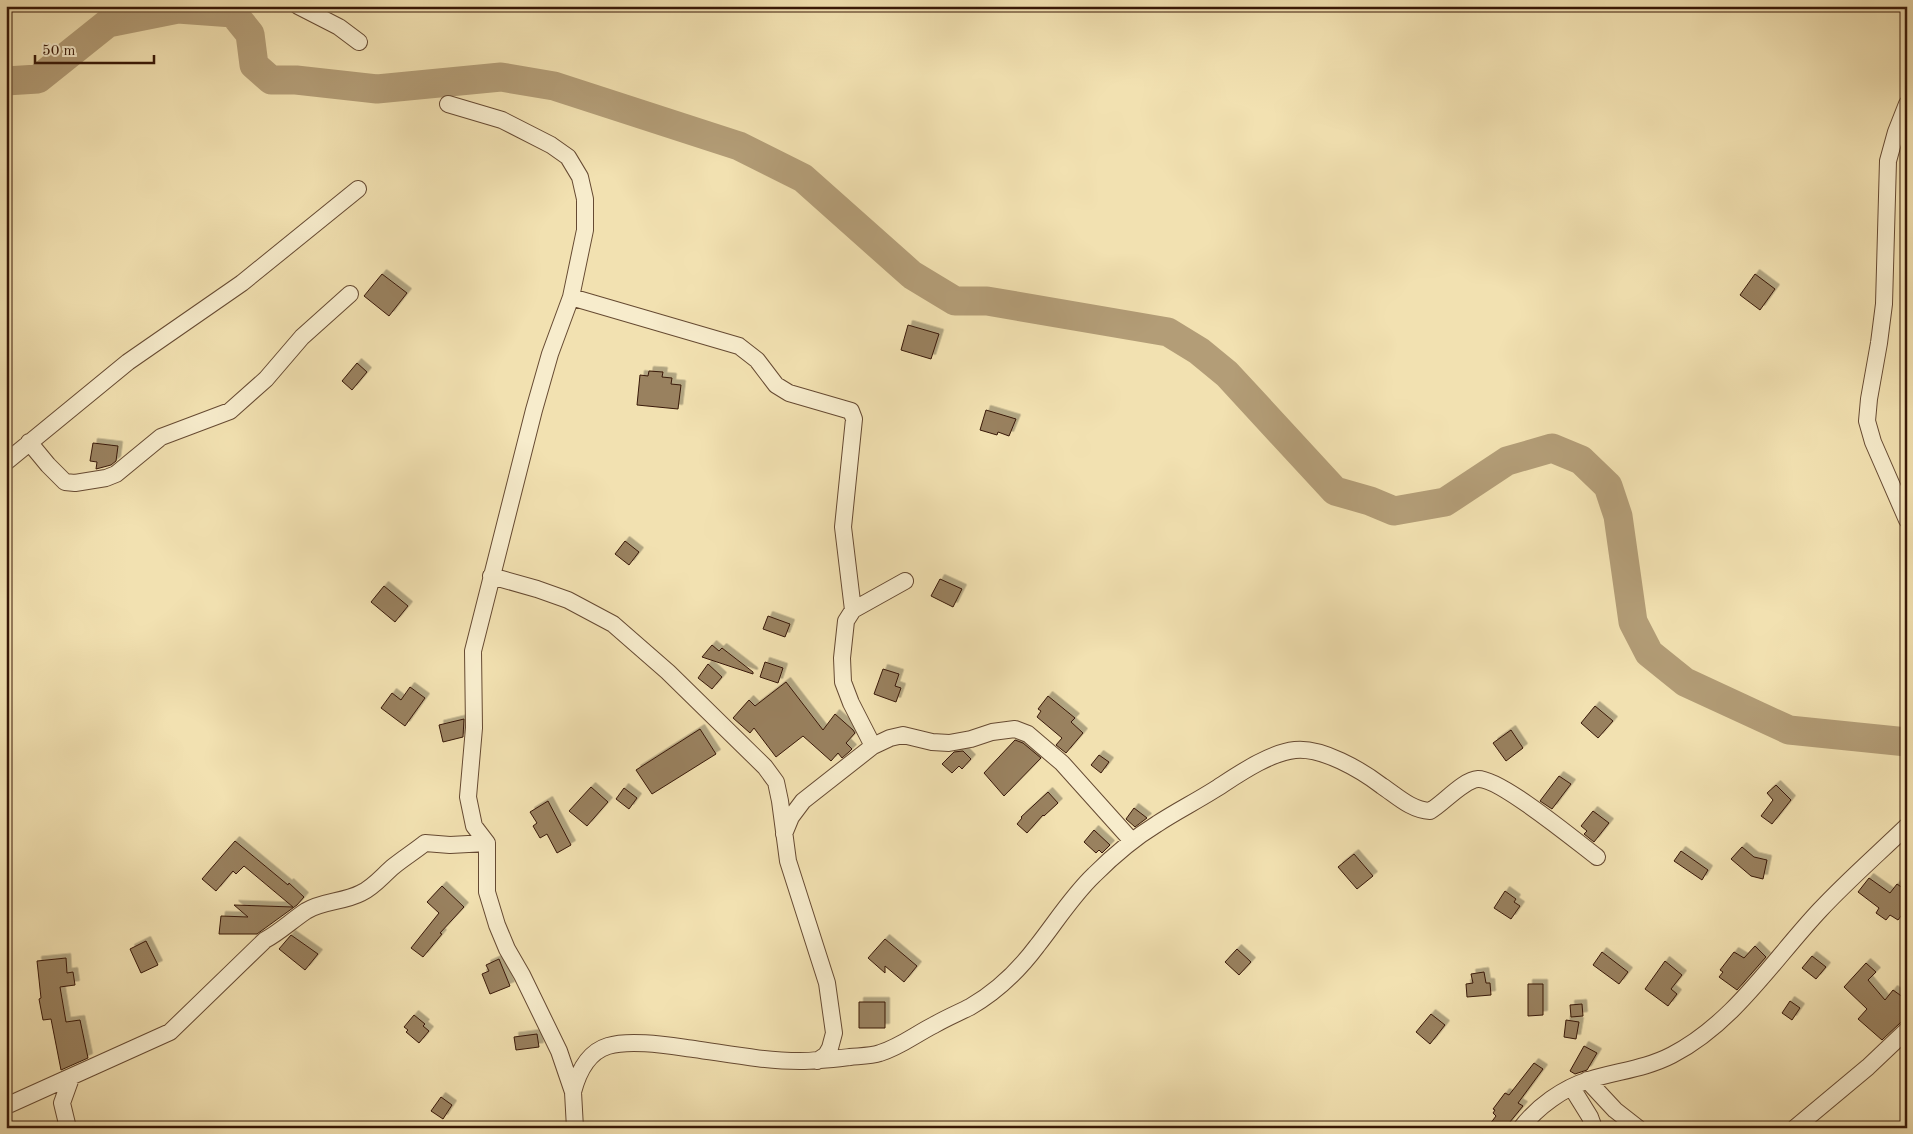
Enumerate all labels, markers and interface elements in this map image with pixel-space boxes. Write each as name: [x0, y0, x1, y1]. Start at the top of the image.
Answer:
scale bar: [35, 32, 154, 64]
text: 50 m: [42, 44, 76, 59]

